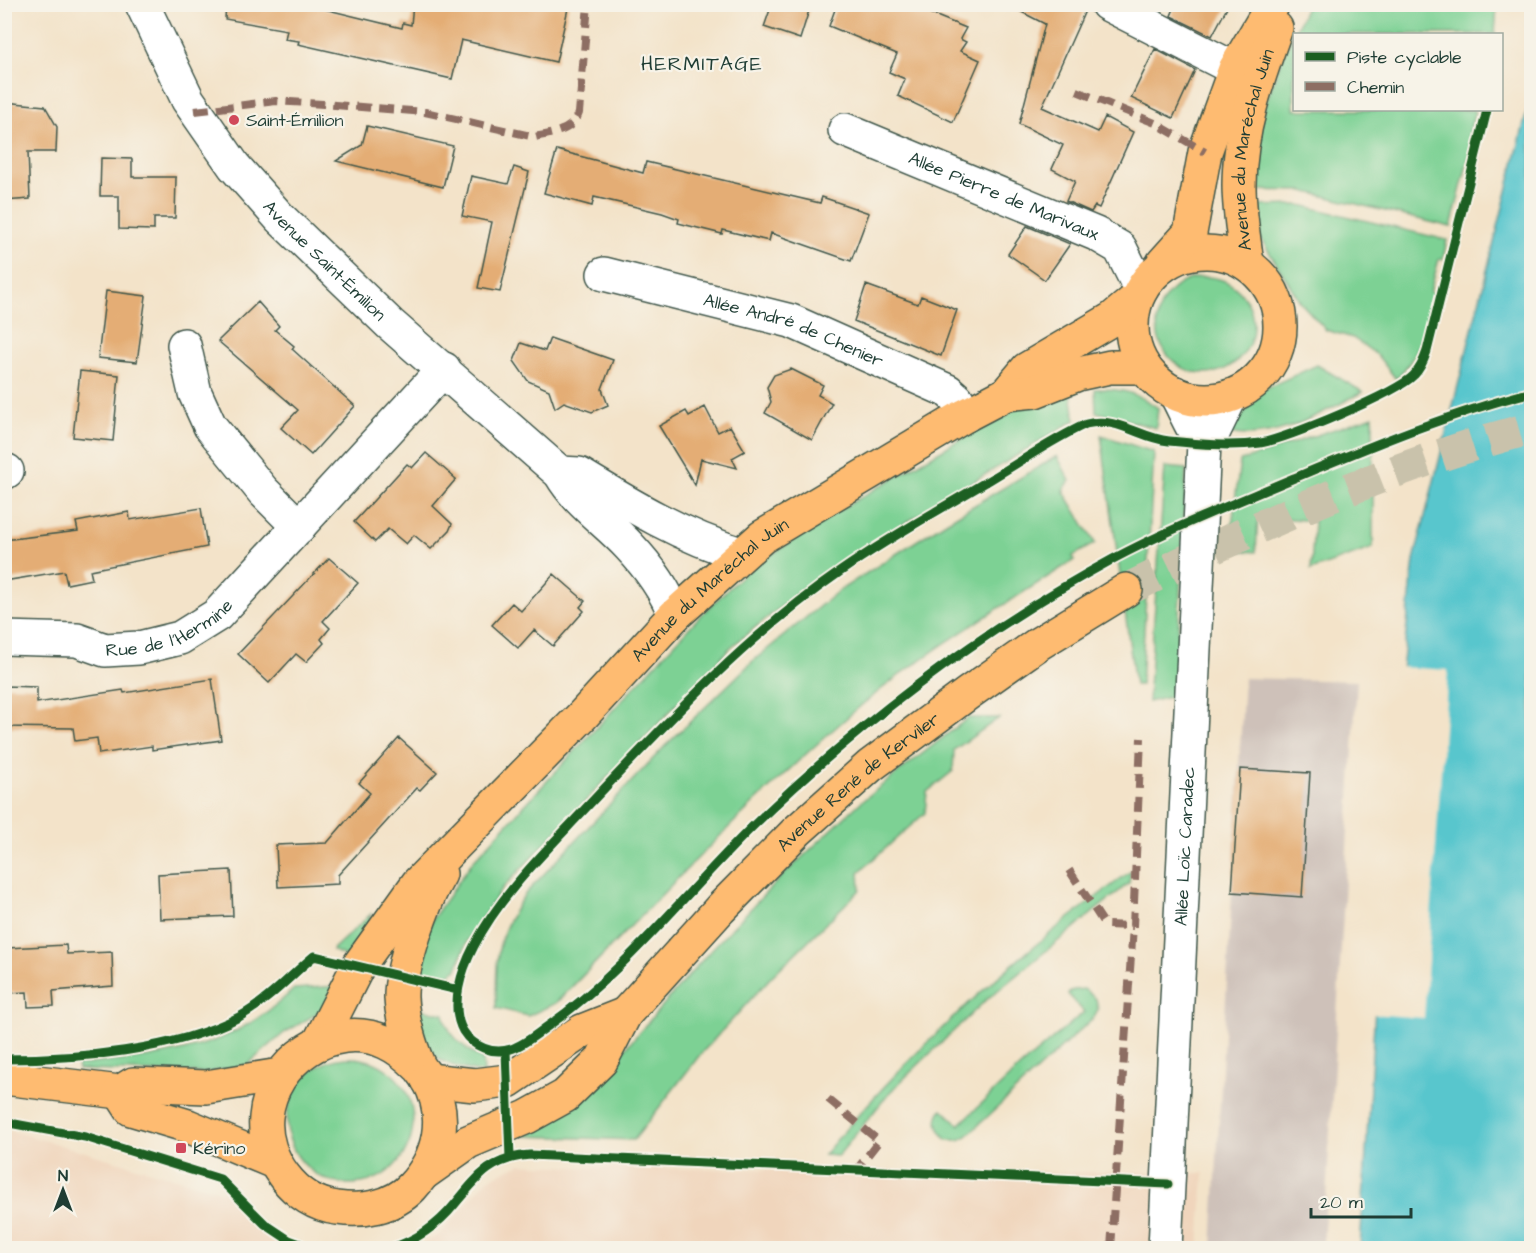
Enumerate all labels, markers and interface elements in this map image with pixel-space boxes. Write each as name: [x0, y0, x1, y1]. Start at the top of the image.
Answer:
legend: [1293, 33, 1503, 111]
text: Piste cyclable: [1347, 45, 1462, 71]
street label: Avenue du Maréchal Juin: [1226, 46, 1280, 252]
district label: HERMITAGE: [641, 50, 763, 78]
text: Chemin: [1347, 75, 1404, 100]
place label: Saint-Émilion: [246, 108, 343, 133]
marker: Saint-Émilion: [227, 113, 241, 127]
street label: Allée Pierre de Marivaux: [905, 145, 1103, 247]
street label: Avenue Saint-Émilion: [257, 195, 392, 326]
street label: Allée André de Chenier: [701, 287, 887, 373]
street label: Avenue du Maréchal Juin: [625, 512, 793, 667]
street label: Rue de l'Hermine: [105, 593, 239, 662]
street label: Avenue René de Kerviler: [771, 706, 945, 857]
street label: Allée Loïc Caradec: [1168, 766, 1201, 927]
place label: Kérino: [193, 1136, 245, 1161]
marker: Kérino: [174, 1141, 188, 1155]
north arrow: [33, 1160, 93, 1220]
text: N: [58, 1165, 68, 1187]
scale bar: [1311, 1181, 1412, 1219]
text: 20 m: [1320, 1190, 1363, 1215]

